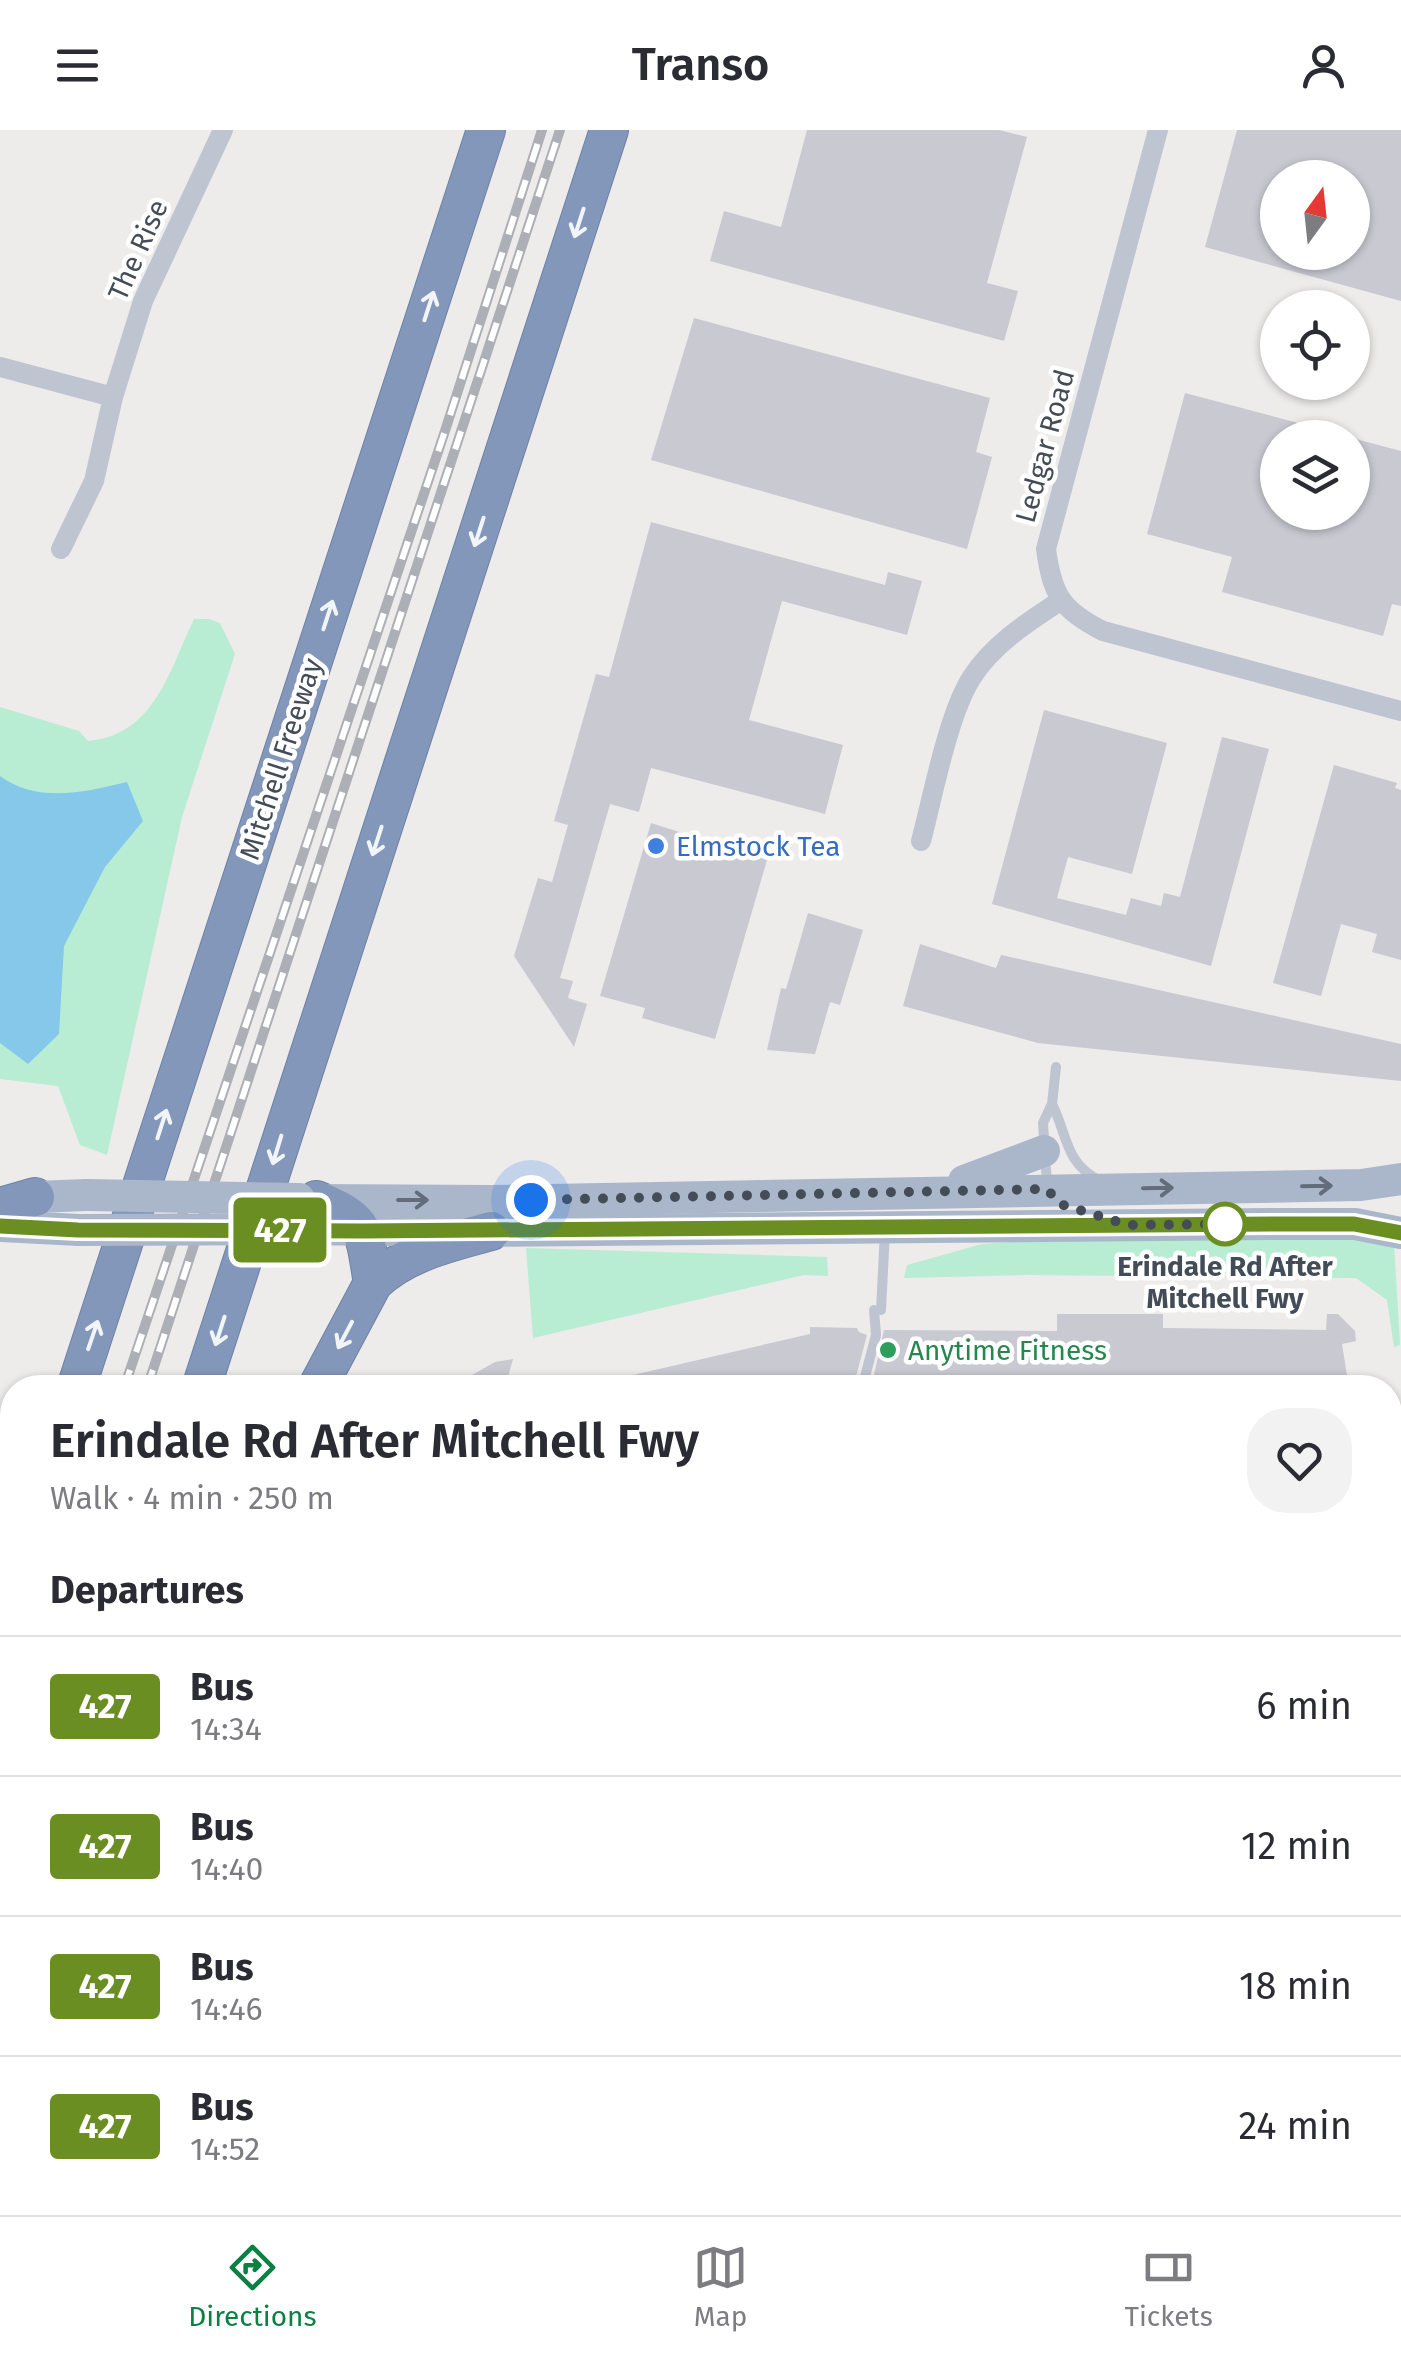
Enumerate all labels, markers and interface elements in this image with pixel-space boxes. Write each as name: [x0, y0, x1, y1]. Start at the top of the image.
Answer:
icon: menu: [50, 38, 105, 93]
text: Transo: [632, 38, 769, 92]
icon: person: [1296, 38, 1351, 93]
north arrow: [1260, 160, 1370, 270]
map controls: [1260, 160, 1370, 530]
street label: The Rise: [101, 195, 175, 305]
one-way arrow: [569, 207, 587, 238]
button: locate: [1260, 290, 1370, 400]
one-way arrow: [421, 291, 439, 323]
street label: Ledgar Road: [1009, 366, 1081, 526]
button: layers: [1260, 420, 1370, 530]
one-way arrow: [468, 516, 486, 547]
one-way arrow: [320, 600, 338, 632]
street label: Mitchell Freeway: [233, 654, 329, 864]
one-way arrow: [367, 824, 385, 856]
place label: Elmstock Tea: [676, 830, 840, 863]
marker: Elmstock Tea: [645, 835, 667, 857]
one-way arrow: [155, 1109, 173, 1140]
one-way arrow: [267, 1134, 285, 1165]
your location: [506, 1175, 556, 1225]
one-way arrow: [1300, 1176, 1333, 1196]
one-way arrow: [1142, 1178, 1174, 1197]
one-way arrow: [397, 1191, 429, 1210]
line badge: 427: [222, 1198, 338, 1262]
marker: Erindale Rd After Mitchell Fwy: [1204, 1203, 1246, 1245]
text: 427: [253, 1209, 307, 1251]
place label: Erindale Rd After Mitchell Fwy: [1117, 1250, 1334, 1315]
one-way arrow: [209, 1315, 227, 1347]
one-way arrow: [86, 1320, 104, 1352]
one-way arrow: [335, 1320, 354, 1350]
place label: Anytime Fitness: [908, 1334, 1107, 1367]
marker: Anytime Fitness: [877, 1339, 899, 1361]
button: heart: [1247, 1408, 1352, 1513]
text: Erindale Rd After Mitchell Fwy: [50, 1412, 699, 1470]
text: Walk · 4 min · 250 m: [50, 1479, 334, 1517]
text: Departures: [50, 1567, 244, 1613]
text: Bus: [190, 1664, 254, 1710]
text: 6 min: [1256, 1683, 1352, 1729]
text: 427: [78, 1685, 132, 1727]
text: 14:34: [190, 1710, 262, 1748]
text: Bus: [190, 1804, 254, 1850]
text: 12 min: [1241, 1823, 1352, 1869]
text: 427: [78, 1825, 132, 1867]
text: 14:40: [190, 1850, 263, 1888]
text: Bus: [190, 1944, 254, 1990]
text: 18 min: [1239, 1963, 1352, 2009]
text: 427: [78, 1965, 132, 2007]
text: 14:46: [190, 1990, 262, 2028]
text: Bus: [190, 2084, 254, 2130]
text: 24 min: [1238, 2103, 1352, 2149]
text: 427: [78, 2105, 132, 2147]
text: 14:52: [190, 2130, 260, 2168]
tab: Directions: [188, 2240, 317, 2333]
tab: Map: [693, 2240, 748, 2333]
tab: Tickets: [1124, 2240, 1213, 2333]

